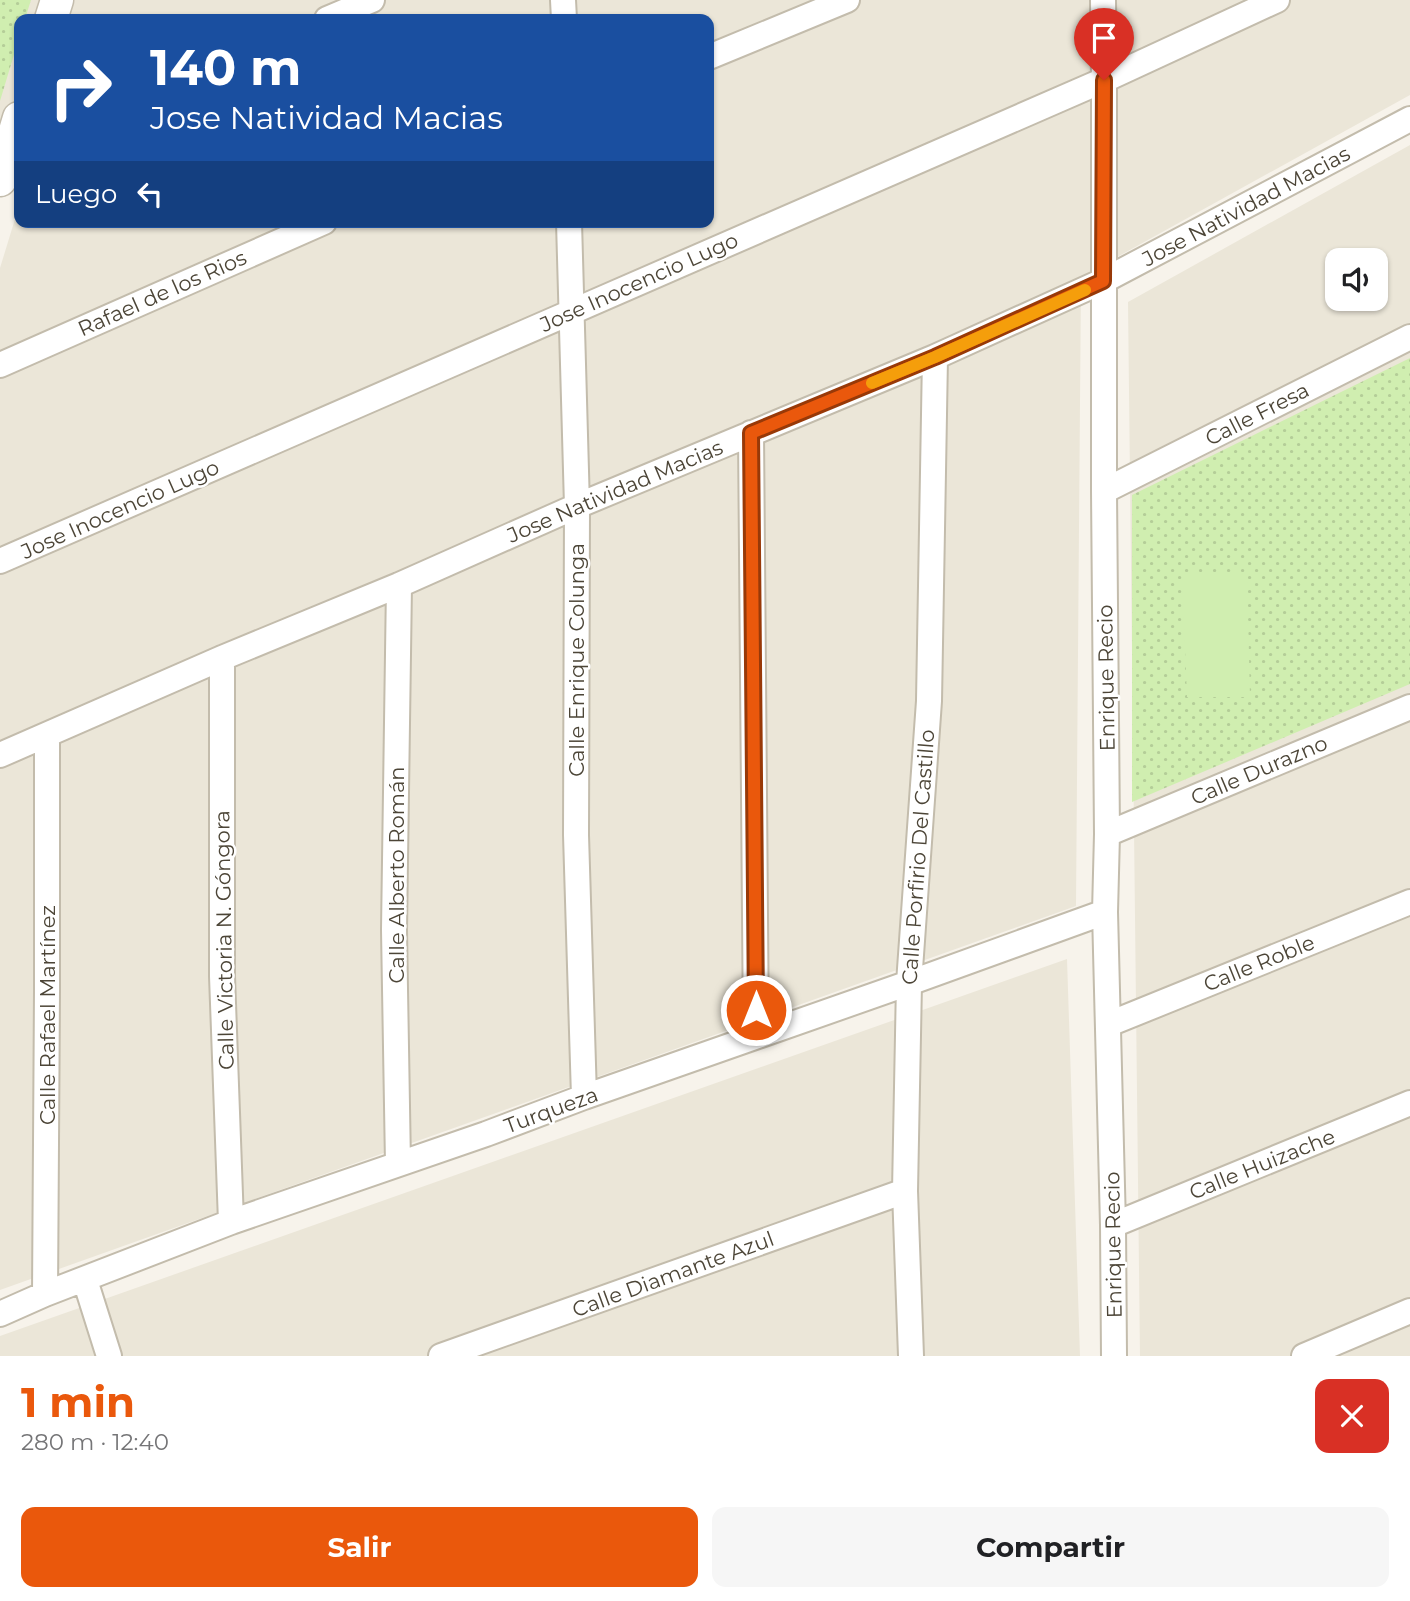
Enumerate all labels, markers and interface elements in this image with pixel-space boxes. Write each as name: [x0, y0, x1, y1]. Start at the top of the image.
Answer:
pin: [1074, 8, 1134, 80]
icon: arrive: [1085, 19, 1123, 57]
text: 140 m: [150, 38, 302, 97]
icon: right: [35, 42, 126, 133]
text: Jose Natividad Macias: [150, 98, 503, 137]
street label: Jose Natividad Macias: [1137, 141, 1354, 272]
icon: left: [131, 175, 169, 213]
text: Luego: [35, 178, 117, 210]
street label: Jose Inocencio Lugo: [535, 227, 742, 337]
street label: Rafael de los Rios: [74, 245, 250, 341]
map controls: [1325, 248, 1388, 311]
button: sound: [1325, 248, 1388, 311]
street label: Calle Fresa: [1201, 377, 1313, 451]
street label: Jose Natividad Macias: [503, 434, 726, 548]
street label: Jose Inocencio Lugo: [16, 454, 223, 564]
street label: Calle Enrique Colunga: [564, 543, 589, 777]
street label: Enrique Recio: [1092, 604, 1120, 752]
street label: Calle Porfirio Del Castillo: [897, 729, 939, 985]
street label: Calle Durazno: [1187, 730, 1331, 810]
street label: Calle Alberto Román: [384, 767, 409, 983]
street label: Calle Victoria N. Góngora: [209, 810, 239, 1070]
street label: Calle Rafael Martínez: [35, 905, 60, 1125]
street label: Calle Roble: [1200, 929, 1318, 997]
position arrow: [719, 973, 793, 1047]
street label: Turqueza: [501, 1081, 601, 1139]
street label: Calle Huizache: [1185, 1123, 1339, 1205]
street label: Enrique Recio: [1099, 1171, 1127, 1319]
street label: Calle Diamante Azul: [569, 1226, 777, 1322]
text: 1 min: [21, 1376, 135, 1428]
button: close: [1315, 1379, 1389, 1453]
text: 280 m · 12:40: [21, 1428, 169, 1456]
button: Salir: [21, 1507, 698, 1587]
button: Compartir: [712, 1507, 1389, 1587]

